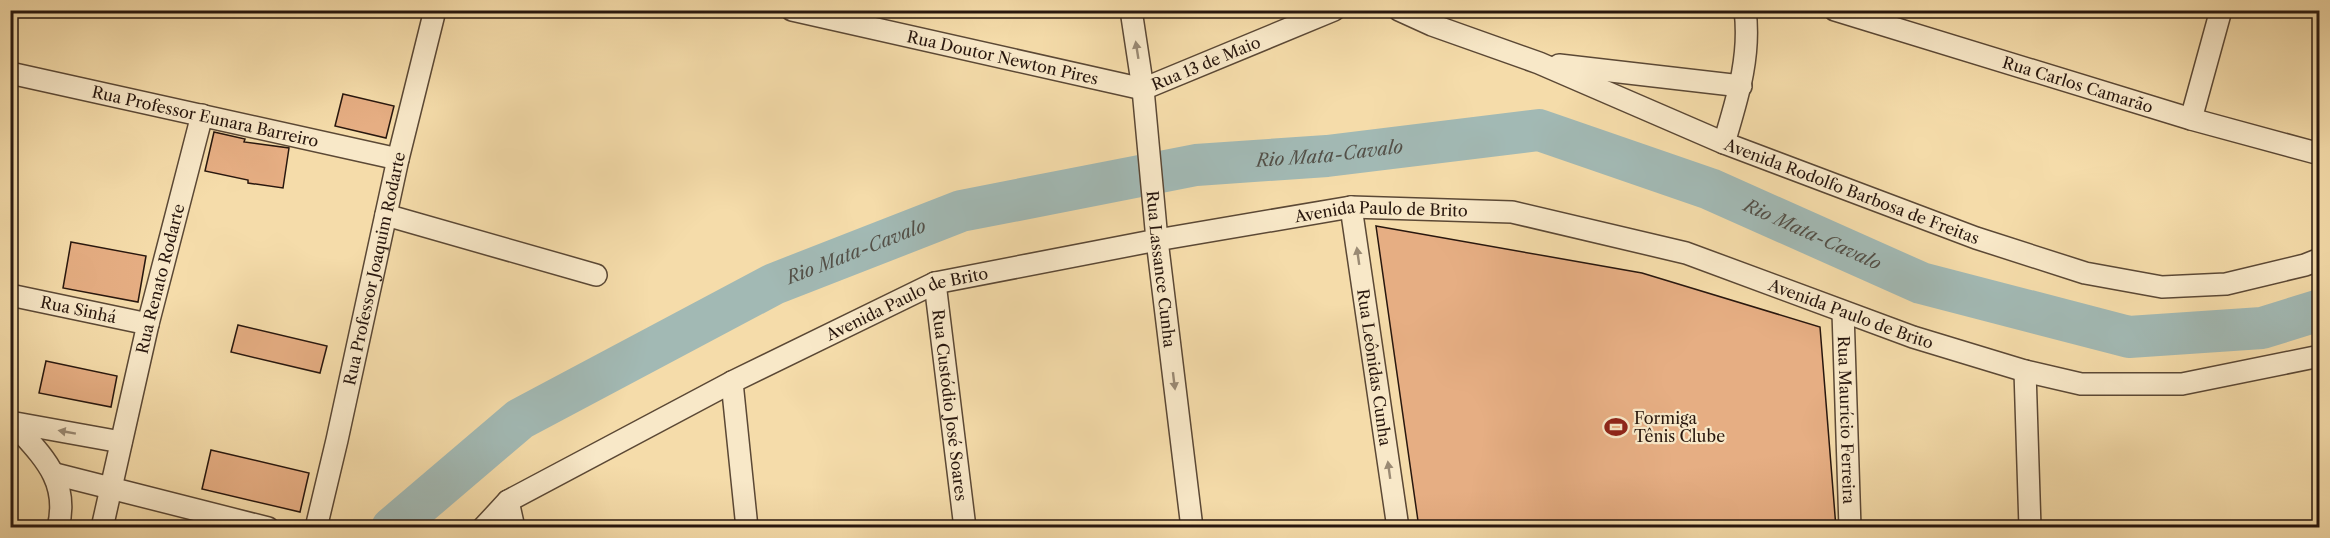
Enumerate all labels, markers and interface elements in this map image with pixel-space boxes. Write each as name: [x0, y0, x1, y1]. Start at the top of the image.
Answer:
street label: Rua Doutor Newton Pires: [905, 26, 1100, 89]
street label: Rua 13 de Maio: [1148, 32, 1263, 94]
one-way arrow: [1133, 40, 1142, 59]
street label: Rua Carlos Camarão: [2000, 52, 2156, 117]
street label: Rua Professor Eunara Barreiro: [90, 81, 321, 151]
street label: Avenida Rodolfo Barbosa de Freitas: [1721, 134, 1982, 248]
water label: Rio Mata-Cavalo: [1253, 136, 1404, 172]
street label: Rua Professor Joaquim Rodarte: [339, 150, 409, 387]
street label: Rua Lassance Cunha: [1142, 190, 1180, 349]
water label: Rio Mata-Cavalo: [1739, 194, 1885, 275]
street label: Avenida Paulo de Brito: [1292, 196, 1468, 227]
street label: Rua Renato Rodarte: [132, 202, 189, 356]
water label: Rio Mata-Cavalo: [782, 215, 929, 290]
one-way arrow: [1354, 246, 1363, 265]
street label: Avenida Paulo de Brito: [822, 263, 990, 345]
street label: Avenida Paulo de Brito: [1765, 274, 1936, 353]
street label: Rua Leônidas Cunha: [1353, 287, 1396, 448]
street label: Rua Sinhá: [39, 292, 119, 327]
street label: Rua Custódio José Soares: [928, 308, 972, 502]
street label: Rua Maurício Ferreira: [1834, 335, 1859, 505]
one-way arrow: [1170, 372, 1179, 391]
place label: Formiga Tênis Clube: [1634, 408, 1725, 446]
sports icon: Formiga Tênis Clube: [1603, 414, 1629, 440]
one-way arrow: [58, 427, 77, 436]
one-way arrow: [1385, 460, 1394, 479]

